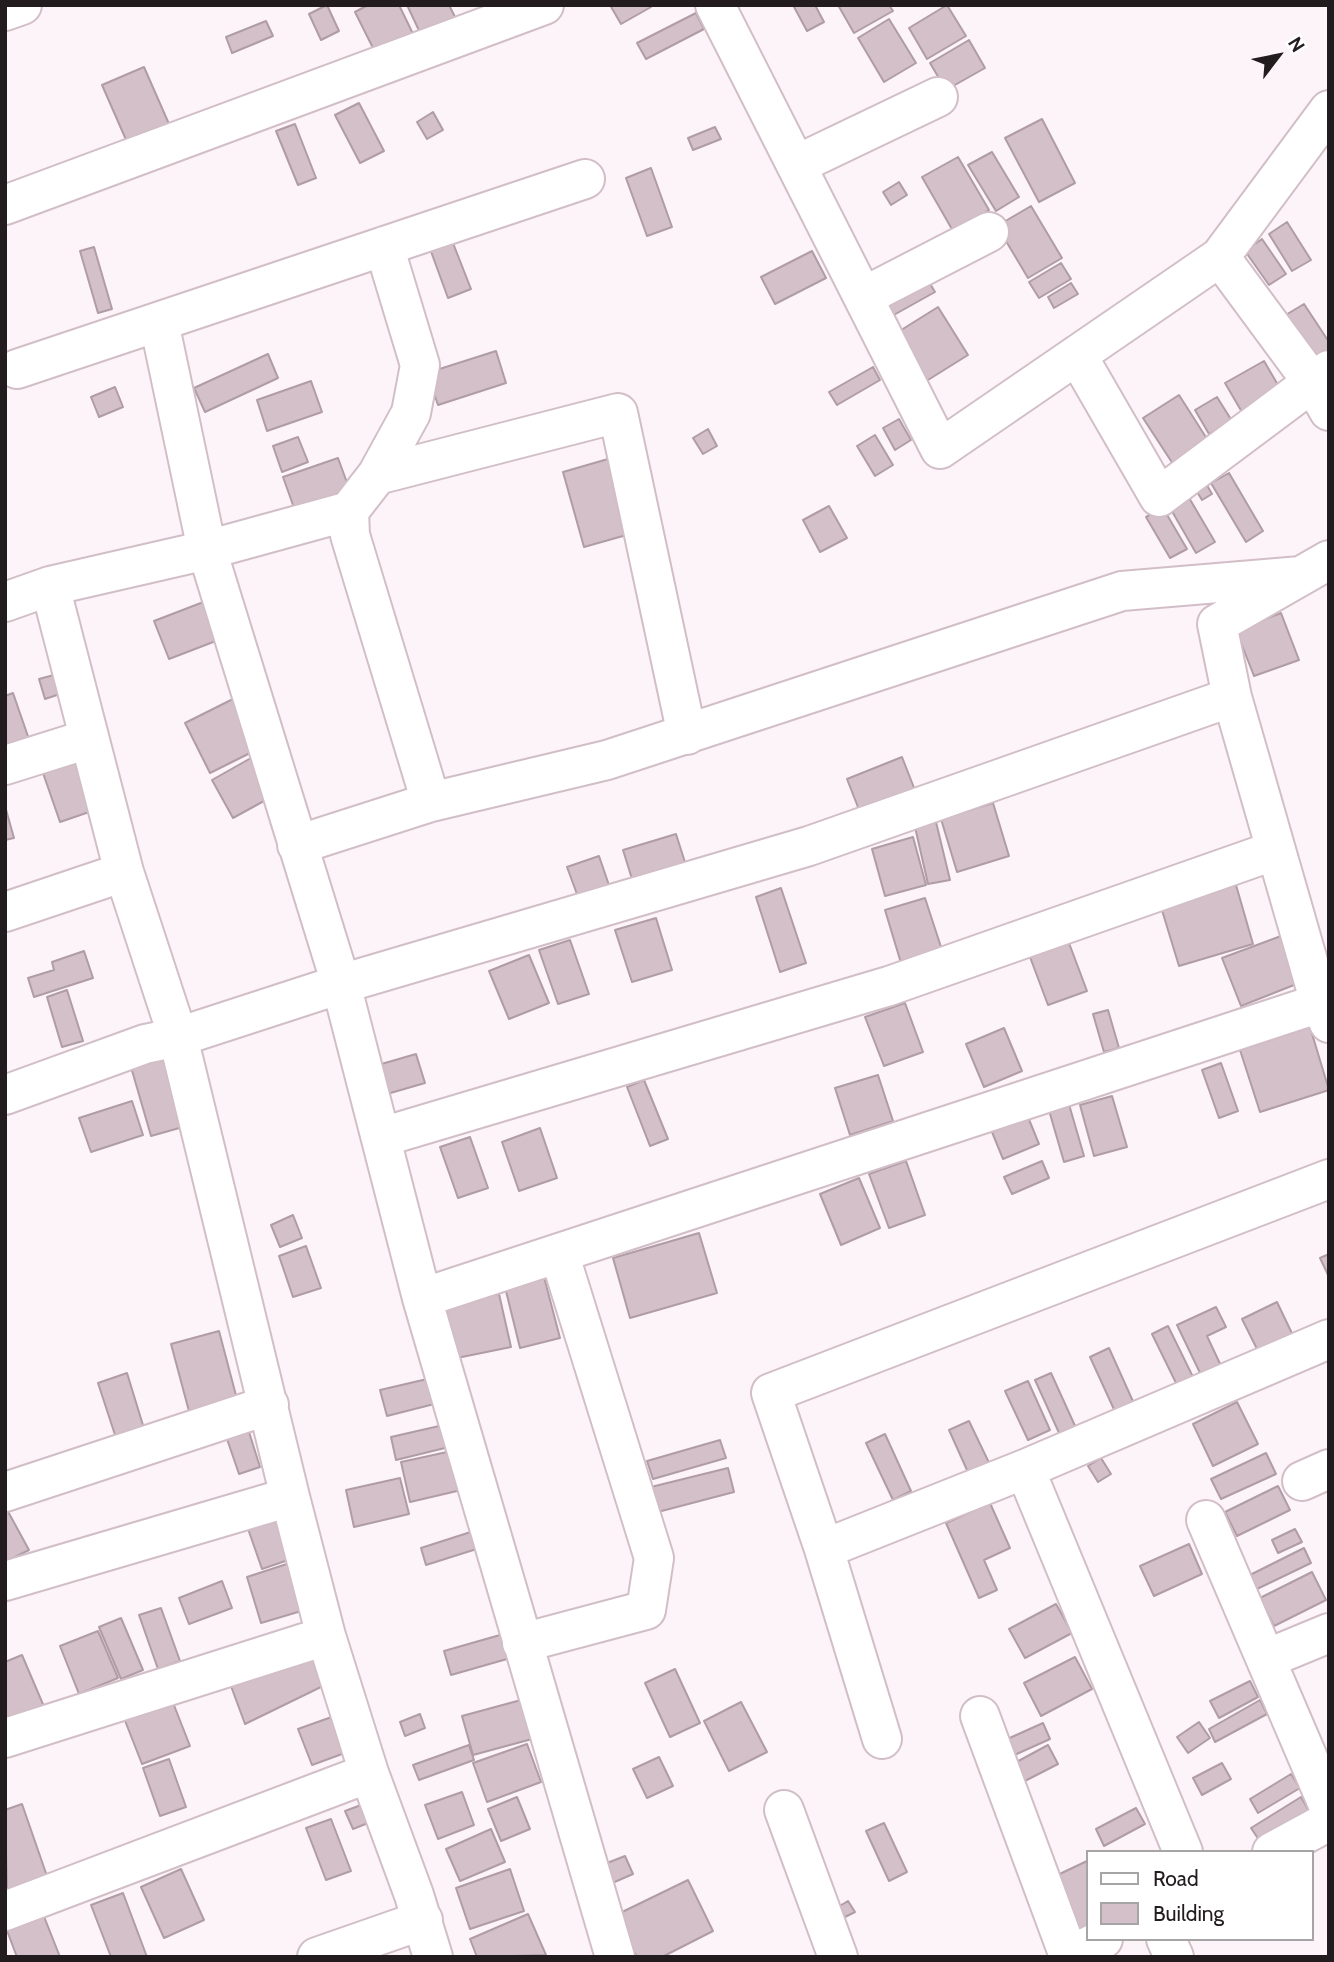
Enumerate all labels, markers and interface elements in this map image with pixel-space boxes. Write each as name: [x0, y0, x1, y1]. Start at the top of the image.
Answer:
north arrow: [1243, 21, 1313, 91]
text: N: [1283, 33, 1310, 56]
legend: [1086, 1850, 1313, 1941]
text: Road: [1153, 1866, 1199, 1891]
text: Building: [1153, 1901, 1224, 1926]

